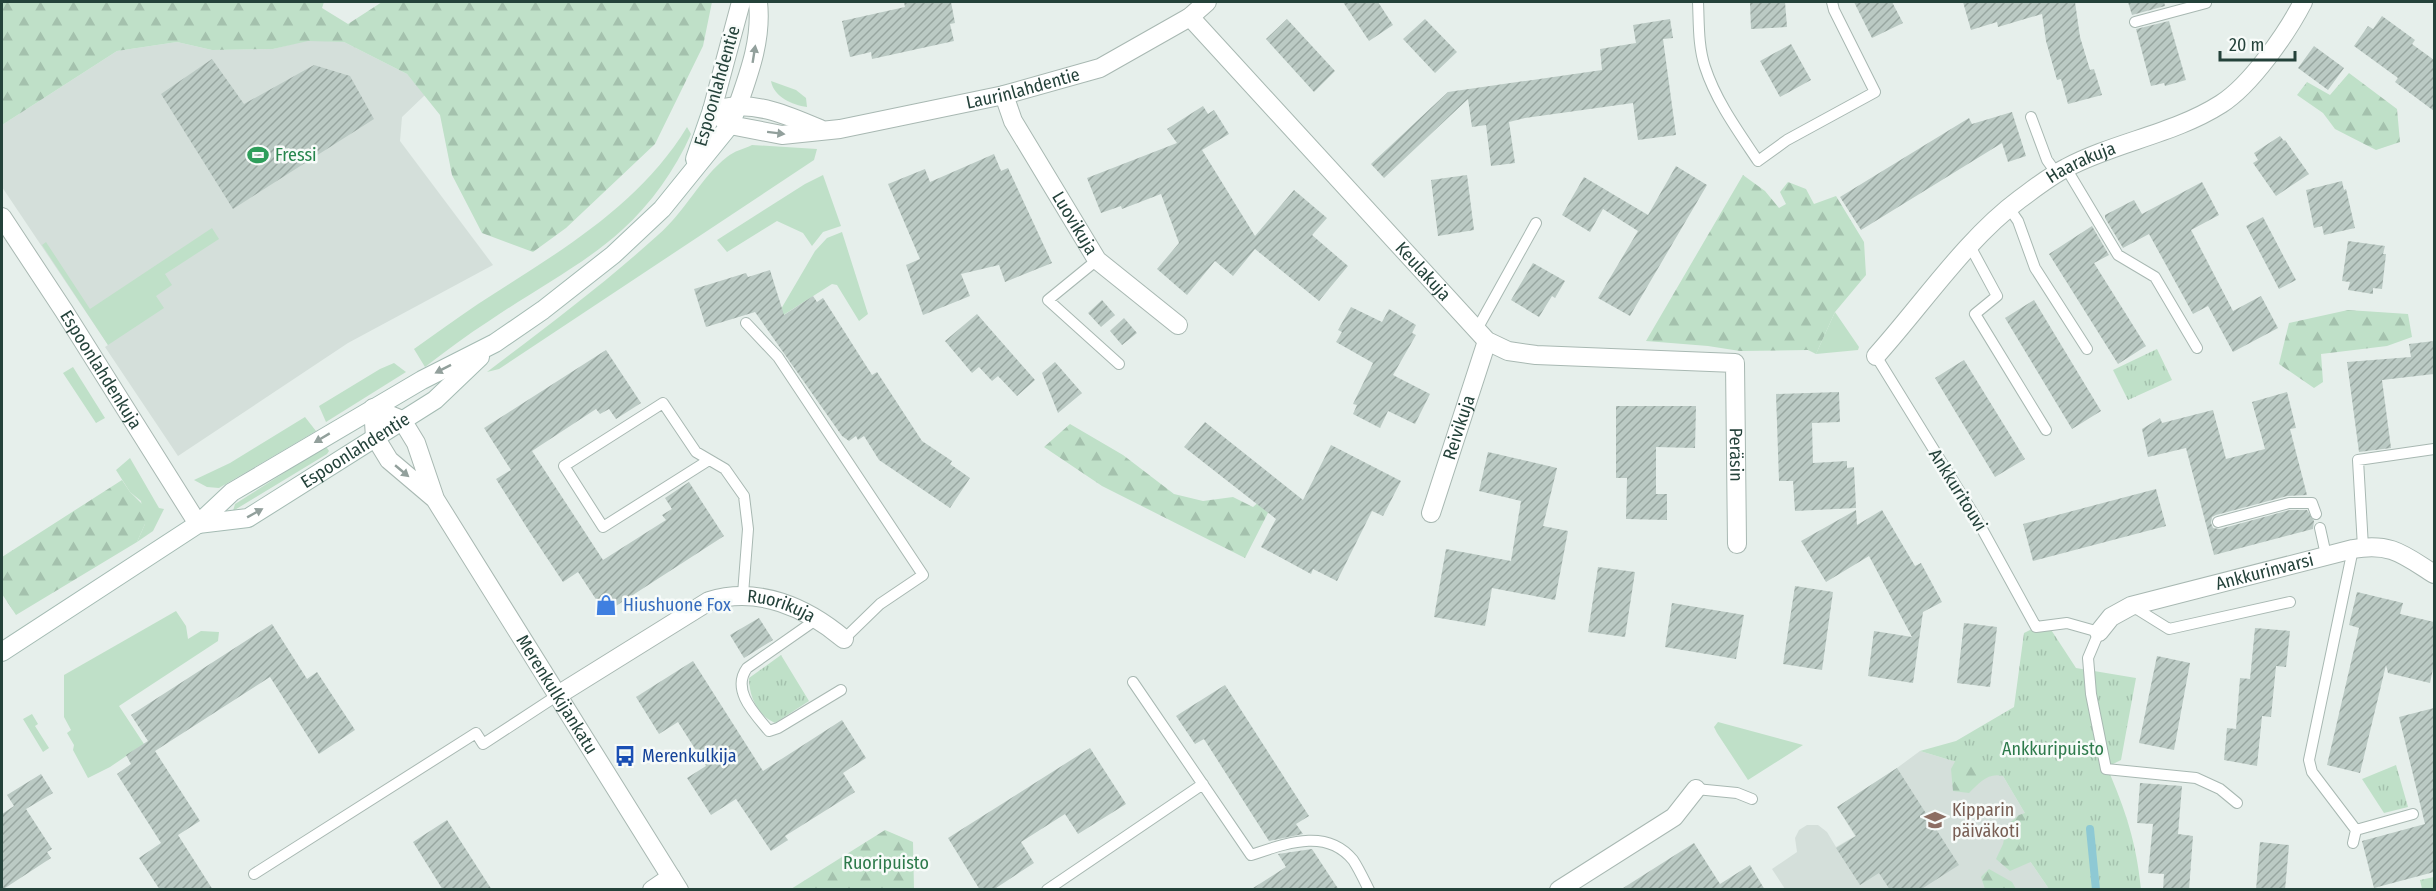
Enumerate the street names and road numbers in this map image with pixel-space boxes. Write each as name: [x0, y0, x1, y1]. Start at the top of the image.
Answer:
street label: Espoonlahdentie: [689, 23, 745, 149]
street label: Laurinlahdentie: [964, 63, 1082, 114]
street label: Haarakuja: [2042, 137, 2119, 188]
street label: Luovikuja: [1047, 188, 1102, 259]
street label: Keulakuja: [1391, 237, 1456, 305]
street label: Espoonlahdenkuja: [55, 306, 147, 433]
street label: Reivikuja: [1438, 392, 1480, 463]
street label: Espoonlahdentie: [297, 408, 414, 493]
street label: Peräsin: [1725, 428, 1747, 482]
street label: Ankkuritouvi: [1924, 445, 1992, 535]
street label: Ankkurinvarsi: [2213, 549, 2316, 595]
street label: Ruorikuja: [746, 585, 819, 627]
street label: Merenkulkijankatu: [511, 631, 602, 758]

